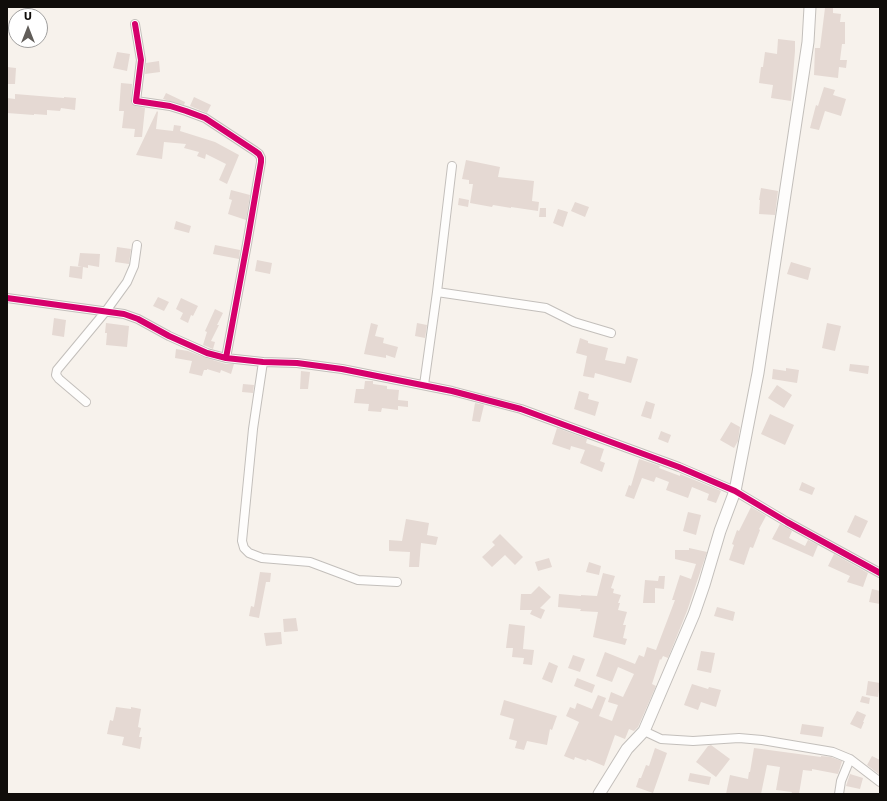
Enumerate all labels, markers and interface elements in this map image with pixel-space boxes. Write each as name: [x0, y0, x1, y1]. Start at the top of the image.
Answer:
north arrow: [8, 8, 48, 48]
text: U: [24, 10, 32, 23]

